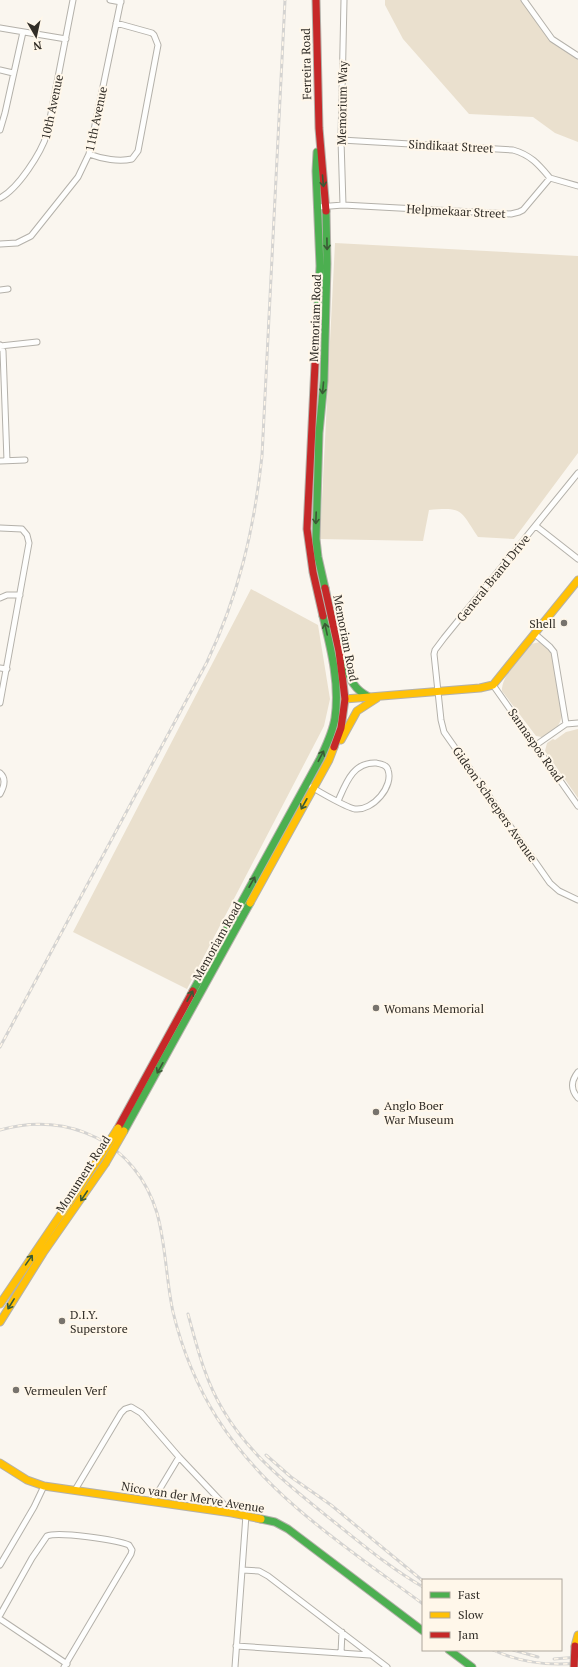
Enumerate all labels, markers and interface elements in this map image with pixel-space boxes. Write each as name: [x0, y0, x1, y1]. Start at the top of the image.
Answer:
north arrow: [16, 16, 56, 56]
street label: Ferreira Road: [298, 28, 314, 100]
text: N: [32, 38, 43, 54]
street label: Memorium Way: [334, 60, 350, 145]
street label: 10th Avenue: [38, 73, 66, 141]
street label: 11th Avenue: [82, 85, 110, 153]
street label: Sindikaat Street: [408, 136, 494, 156]
one-way arrow: [320, 174, 327, 187]
street label: Helpmekaar Street: [406, 201, 507, 221]
one-way arrow: [323, 237, 331, 250]
street label: Memoriam Road: [306, 274, 324, 362]
one-way arrow: [319, 381, 327, 394]
one-way arrow: [312, 511, 320, 524]
street label: General Brand Drive: [453, 531, 533, 625]
street label: Memoriam Road: [330, 593, 362, 683]
place label: Shell: [529, 616, 556, 631]
marker: Shell: [559, 618, 569, 628]
one-way arrow: [321, 623, 329, 636]
street label: Sannaspos Road: [505, 705, 567, 785]
street label: Gideon Scheepers Avenue: [450, 744, 540, 864]
one-way arrow: [318, 750, 325, 762]
one-way arrow: [300, 798, 308, 810]
one-way arrow: [249, 876, 257, 888]
street label: Memoriam Road: [189, 899, 245, 983]
one-way arrow: [187, 991, 194, 1003]
place label: Womans Memorial: [384, 1001, 484, 1016]
marker: Womans Memorial: [371, 1003, 381, 1013]
one-way arrow: [155, 1062, 163, 1074]
place label: Anglo Boer War Museum: [384, 1098, 454, 1127]
marker: Anglo Boer War Museum: [371, 1107, 381, 1117]
street label: Monument Road: [53, 1132, 114, 1215]
one-way arrow: [79, 1190, 87, 1202]
one-way arrow: [25, 1254, 33, 1265]
one-way arrow: [7, 1298, 15, 1310]
place label: D.I.Y. Superstore: [70, 1307, 128, 1336]
marker: D.I.Y. Superstore: [57, 1316, 67, 1326]
place label: Vermeulen Verf: [24, 1383, 107, 1398]
marker: Vermeulen Verf: [11, 1385, 21, 1395]
street label: Nico van der Merve Avenue: [120, 1478, 266, 1516]
legend: [422, 1579, 562, 1651]
text: Fast: [458, 1587, 481, 1602]
text: Slow: [458, 1607, 484, 1622]
text: Jam: [458, 1627, 479, 1642]

